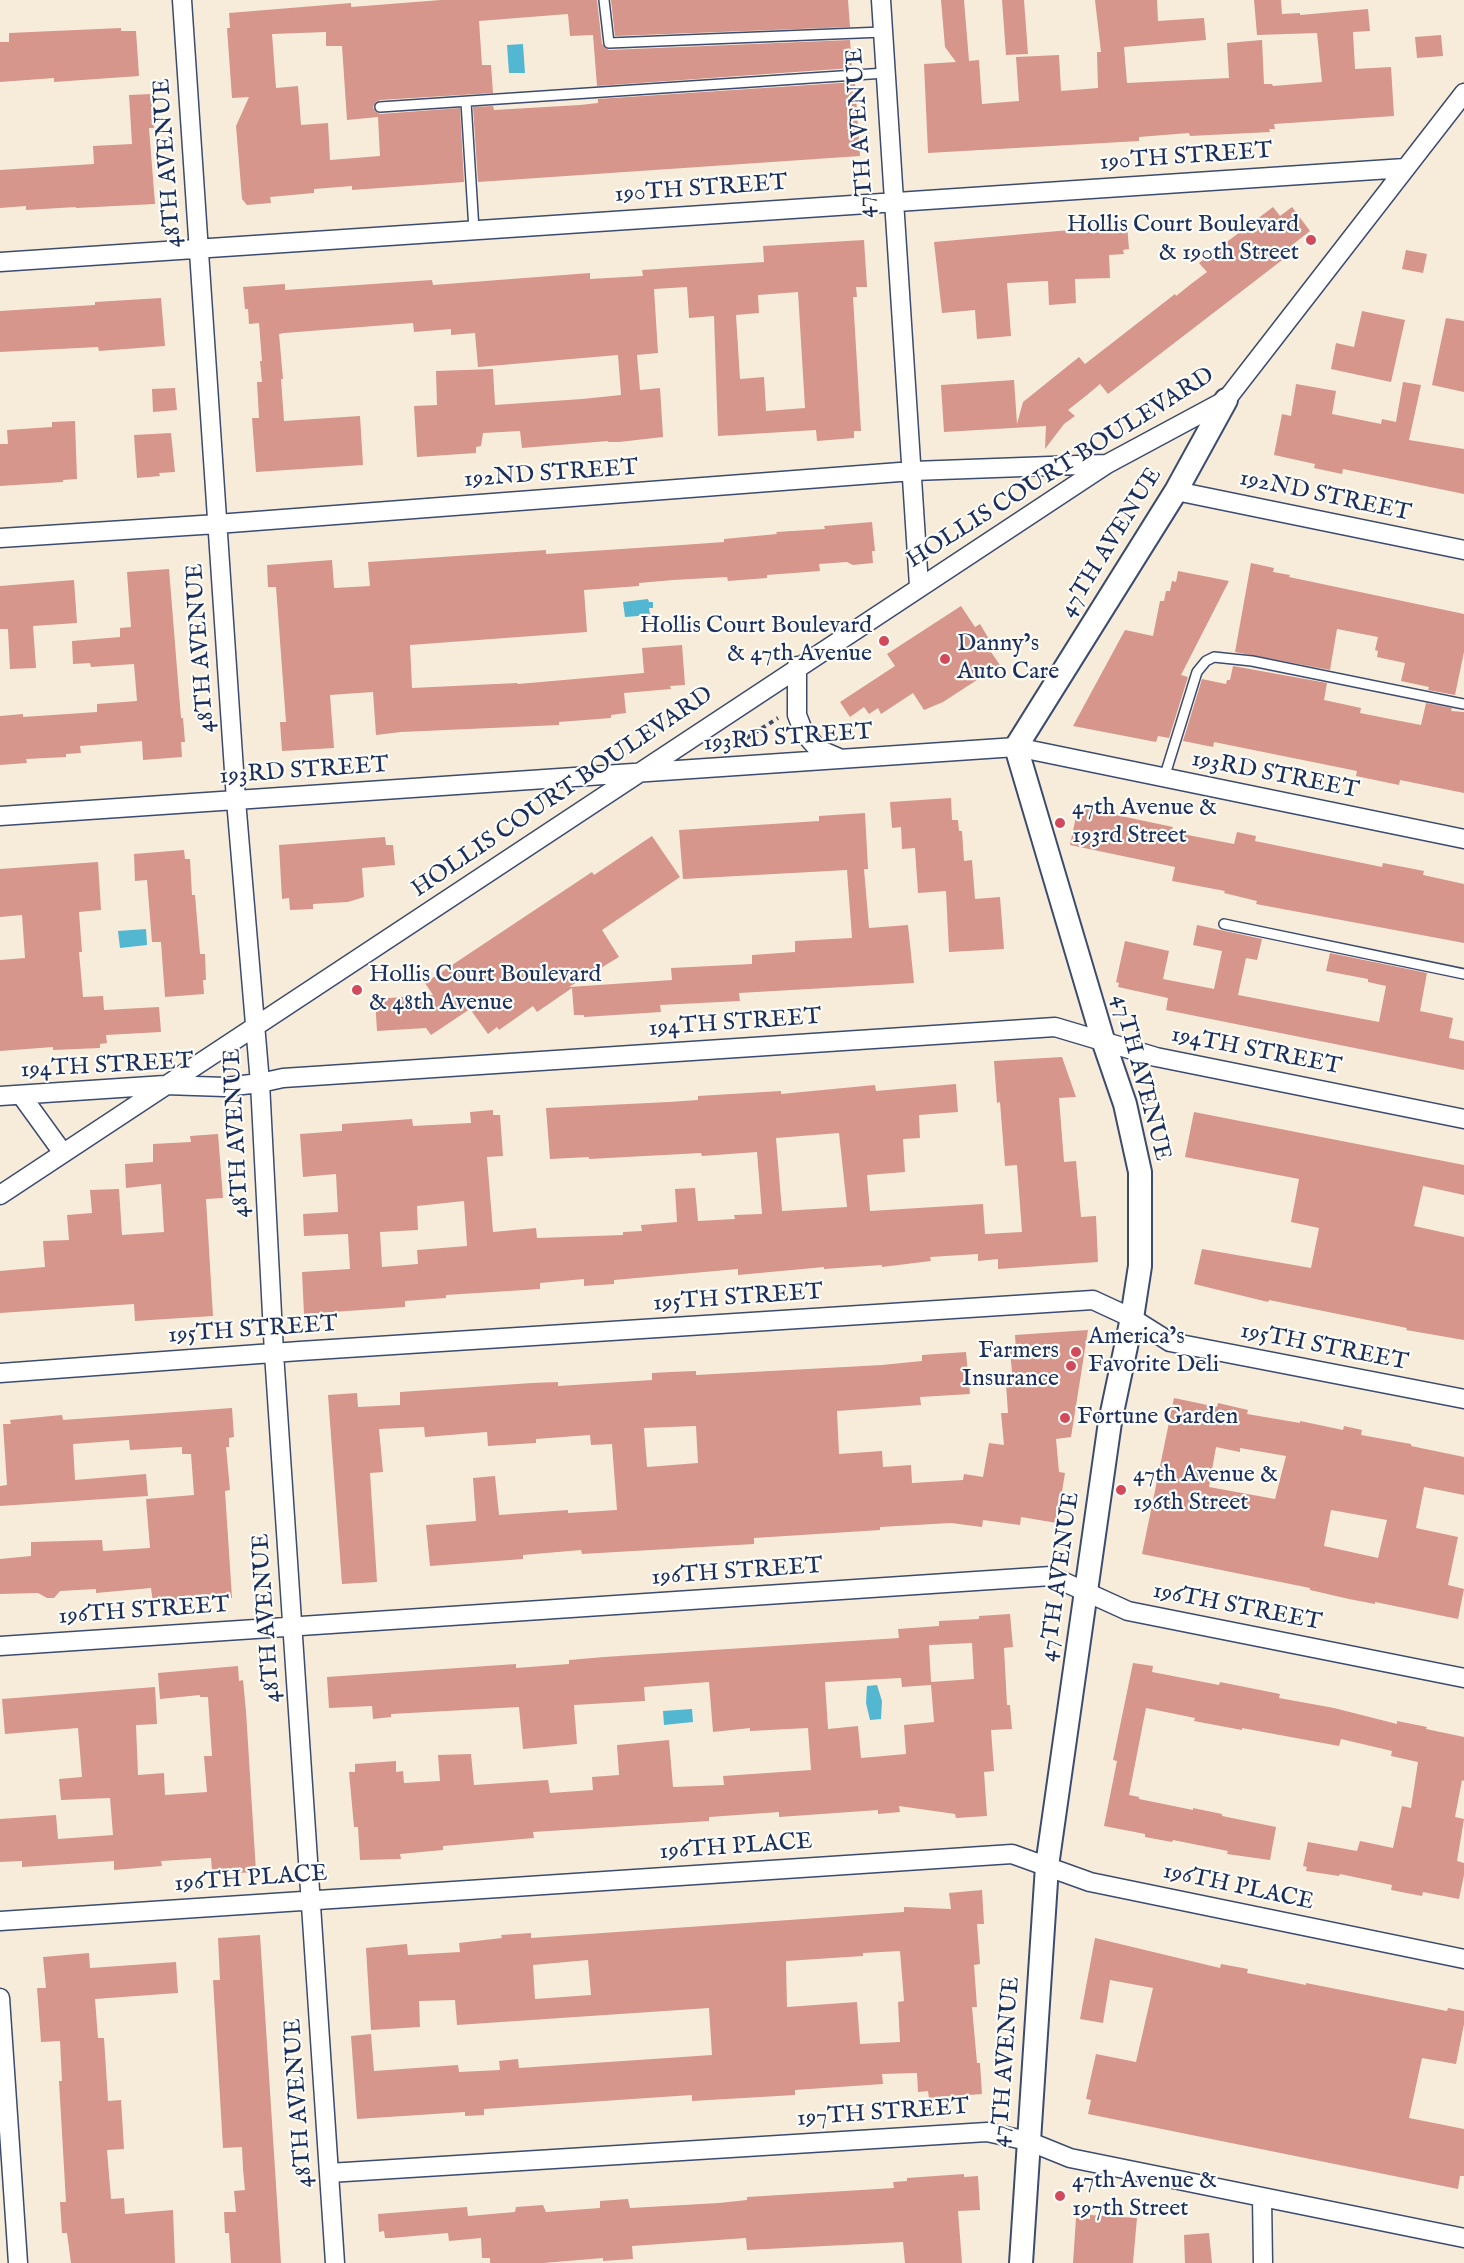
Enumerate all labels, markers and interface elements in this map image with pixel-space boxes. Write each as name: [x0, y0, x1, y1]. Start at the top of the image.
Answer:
street label: 47TH AVENUE: [842, 47, 882, 219]
street label: 48TH AVENUE: [149, 77, 189, 249]
street label: 190TH STREET: [1099, 138, 1273, 178]
street label: 190TH STREET: [614, 170, 788, 210]
place label: Hollis Court Boulevard & 190th Street: [1067, 212, 1299, 268]
marker: Hollis Court Boulevard & 190th Street: [1304, 233, 1318, 247]
street label: HOLLIS COURT BOULEVARD: [902, 362, 1220, 576]
street label: 192ND STREET: [463, 455, 639, 495]
street label: 47TH AVENUE: [1055, 463, 1169, 623]
street label: 192ND STREET: [1237, 465, 1413, 529]
street label: 48TH AVENUE: [182, 562, 222, 734]
place label: Hollis Court Boulevard & 47th Avenue: [640, 613, 872, 669]
place label: Danny’s Auto Care: [957, 631, 1059, 687]
marker: Hollis Court Boulevard & 47th Avenue: [877, 634, 891, 648]
marker: Danny’s Auto Care: [938, 652, 952, 666]
street label: HOLLIS COURT BOULEVARD: [407, 681, 719, 905]
street label: 193RD STREET: [702, 719, 874, 759]
street label: 193RD STREET: [1189, 746, 1361, 806]
street label: 193RD STREET: [218, 752, 390, 792]
place label: 47th Avenue & 193rd Street: [1072, 795, 1217, 851]
marker: 47th Avenue & 193rd Street: [1053, 816, 1067, 830]
place label: Hollis Court Boulevard & 48th Avenue: [369, 962, 601, 1018]
marker: Hollis Court Boulevard & 48th Avenue: [350, 983, 364, 997]
street label: 47TH AVENUE: [1104, 992, 1176, 1164]
street label: 194TH STREET: [648, 1004, 822, 1044]
street label: 194TH STREET: [1168, 1021, 1344, 1083]
street label: 194TH STREET: [20, 1048, 194, 1086]
street label: 48TH AVENUE: [219, 1048, 257, 1218]
street label: 195TH STREET: [652, 1279, 824, 1319]
street label: 195TH STREET: [167, 1311, 339, 1351]
street label: 195TH STREET: [1238, 1318, 1410, 1378]
place label: America’s Favorite Deli: [1088, 1324, 1219, 1380]
place label: Farmers Insurance: [962, 1338, 1059, 1394]
marker: America’s Favorite Deli: [1069, 1345, 1083, 1359]
marker: Farmers Insurance: [1064, 1359, 1078, 1373]
place label: Fortune Garden: [1077, 1404, 1238, 1432]
marker: Fortune Garden: [1058, 1411, 1072, 1425]
place label: 47th Avenue & 196th Street: [1133, 1462, 1278, 1518]
marker: 47th Avenue & 196th Street: [1114, 1483, 1128, 1497]
street label: 47TH AVENUE: [1035, 1490, 1087, 1664]
street label: 48TH AVENUE: [248, 1532, 288, 1704]
street label: 196TH STREET: [650, 1553, 824, 1593]
street label: 196TH STREET: [1150, 1578, 1324, 1638]
street label: 196TH STREET: [57, 1592, 231, 1632]
street label: 196TH PLACE: [658, 1828, 814, 1868]
street label: 196TH PLACE: [1160, 1858, 1316, 1918]
street label: 196TH PLACE: [173, 1860, 329, 1900]
street label: 47TH AVENUE: [987, 1976, 1027, 2148]
street label: 48TH AVENUE: [280, 2017, 320, 2189]
street label: 197TH STREET: [796, 2094, 970, 2134]
place label: 47th Avenue & 197th Street: [1072, 2168, 1217, 2224]
marker: 47th Avenue & 197th Street: [1053, 2189, 1067, 2203]

